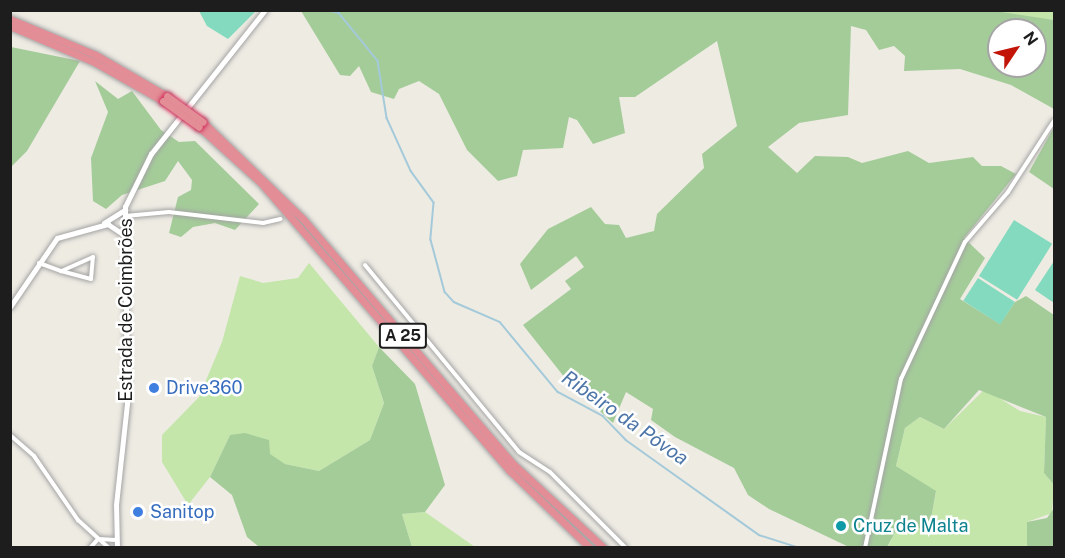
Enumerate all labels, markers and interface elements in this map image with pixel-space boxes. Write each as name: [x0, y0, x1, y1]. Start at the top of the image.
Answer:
north arrow: [987, 18, 1047, 78]
text: N: [1019, 28, 1042, 49]
street label: Estrada de Coimbrões: [115, 218, 137, 402]
road number: A 25: [378, 323, 428, 349]
water label: Ribeiro da Póvoa: [557, 365, 693, 471]
place label: Drive360: [166, 377, 242, 399]
marker: Drive360: [147, 381, 161, 395]
place label: Sanitop: [150, 501, 214, 523]
marker: Sanitop: [131, 505, 145, 519]
place label: Cruz de Malta: [853, 515, 969, 537]
marker: Cruz de Malta: [834, 519, 848, 533]

